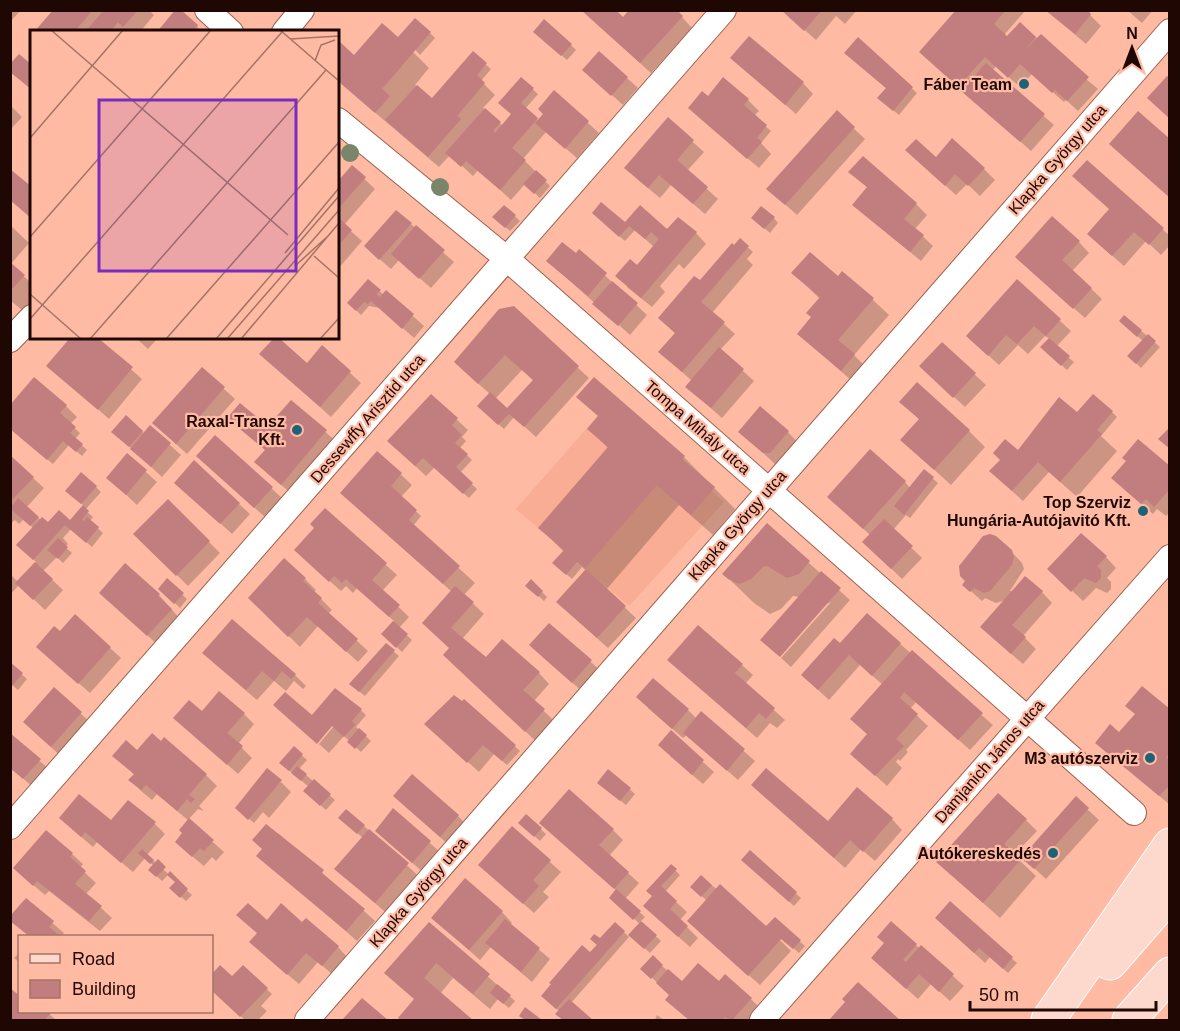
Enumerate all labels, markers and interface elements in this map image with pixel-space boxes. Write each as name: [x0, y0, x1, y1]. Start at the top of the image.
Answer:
north arrow: [1102, 18, 1162, 78]
text: N: [1126, 25, 1138, 42]
inset map: [30, 30, 339, 339]
place label: Fáber Team: [923, 76, 1012, 93]
marker: Fáber Team: [1017, 77, 1031, 91]
street label: Klapka György utca: [1005, 101, 1110, 218]
street label: Dessewffy Arisztid utca: [307, 351, 428, 486]
street label: Tompa Mihály utca: [642, 377, 754, 478]
place label: Raxal-Transz Kft.: [186, 413, 285, 448]
marker: Raxal-Transz Kft.: [290, 423, 304, 437]
street label: Klapka György utca: [685, 467, 790, 584]
place label: Top Szerviz Hungária-Autójavitó Kft.: [947, 494, 1131, 529]
marker: Top Szerviz Hungária-Autójavitó Kft.: [1136, 504, 1150, 518]
street label: Damjanich János utca: [931, 696, 1047, 826]
place label: M3 autószerviz: [1024, 750, 1138, 767]
marker: M3 autószerviz: [1143, 751, 1157, 765]
street label: Klapka György utca: [366, 834, 471, 951]
place label: Autókereskedés: [917, 845, 1041, 862]
marker: Autókereskedés: [1046, 846, 1060, 860]
legend: [18, 935, 213, 1013]
text: Road: [72, 949, 115, 969]
scale bar: [970, 974, 1156, 1012]
text: Building: [72, 979, 136, 999]
text: 50 m: [979, 985, 1019, 1005]

